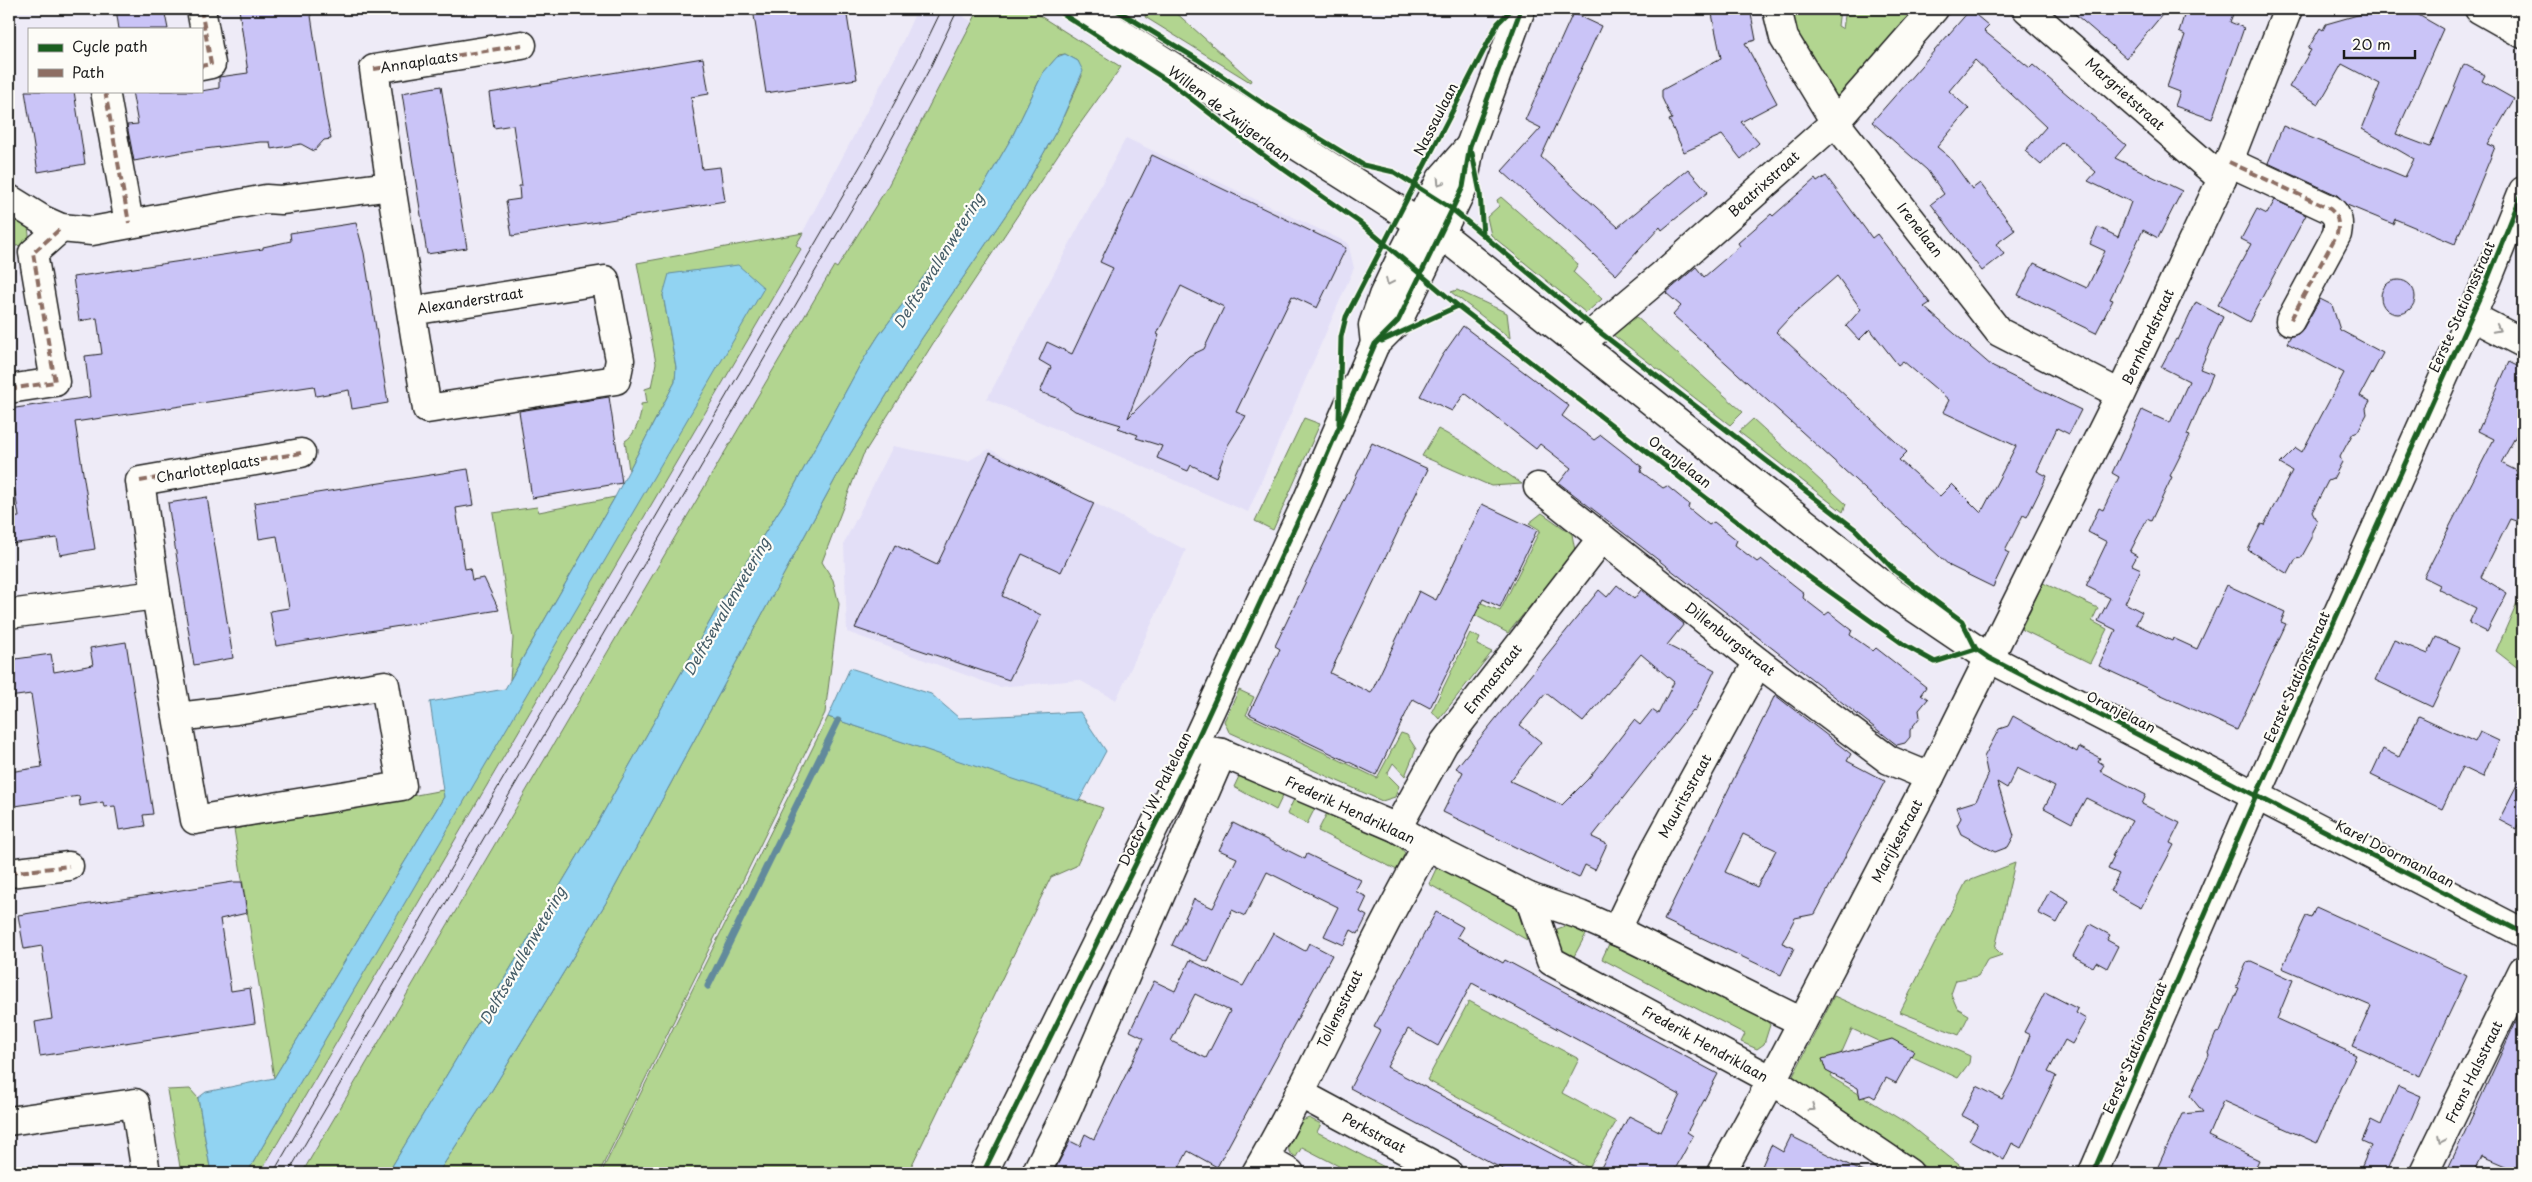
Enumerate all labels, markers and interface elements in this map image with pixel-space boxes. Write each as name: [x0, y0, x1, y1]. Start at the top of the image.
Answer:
legend: [28, 28, 202, 92]
scale bar: [2344, 28, 2416, 60]
text: 20 m: [2352, 32, 2391, 55]
text: Cycle path: [72, 34, 148, 57]
street label: Annaplaats: [379, 45, 460, 78]
street label: Margrietstraat: [2081, 52, 2170, 135]
text: Path: [72, 60, 104, 83]
street label: Willem de Zwijgerlaan: [1164, 60, 1295, 167]
street label: Nassaulaan: [1408, 79, 1463, 159]
street label: Beatrixstraat: [1723, 146, 1804, 221]
one-way arrow: [1437, 176, 1447, 185]
water label: Delftsewallenwetering: [887, 187, 989, 332]
street label: Irenelaan: [1892, 198, 1948, 261]
street label: Eerste Stationsstraat: [2423, 238, 2500, 376]
one-way arrow: [1385, 277, 1396, 286]
street label: Alexanderstraat: [415, 282, 525, 319]
street label: Bernhardstraat: [2116, 285, 2179, 388]
one-way arrow: [2492, 323, 2501, 333]
street label: Oranjelaan: [1644, 430, 1716, 493]
street label: Charlotteplaats: [154, 449, 262, 488]
water label: Delftsewallenwetering: [677, 532, 775, 679]
street label: Dillenburgstraat: [1681, 597, 1780, 681]
street label: Eerste Stationsstraat: [2258, 608, 2335, 746]
street label: Emmastraat: [1459, 639, 1527, 718]
street label: Oranjelaan: [2083, 685, 2159, 738]
street label: Doctor J.W. Paltelaan: [1113, 728, 1196, 869]
street label: Mauritsstraat: [1653, 750, 1716, 842]
street label: Frederik Hendriklaan: [1282, 770, 1419, 849]
street label: Marijkestraat: [1866, 795, 1927, 886]
street label: Karel Doormanlaan: [2332, 814, 2458, 893]
water label: Delftsewallenwetering: [473, 881, 571, 1028]
street label: Tollensstraat: [1312, 966, 1368, 1051]
street label: Eerste Stationsstraat: [2097, 978, 2172, 1117]
street label: Frederik Hendriklaan: [1638, 1000, 1772, 1087]
street label: Frans Halsstraat: [2440, 1017, 2508, 1127]
one-way arrow: [1806, 1102, 1816, 1111]
street label: Perkstraat: [1339, 1107, 1410, 1158]
one-way arrow: [2437, 1134, 2447, 1143]

